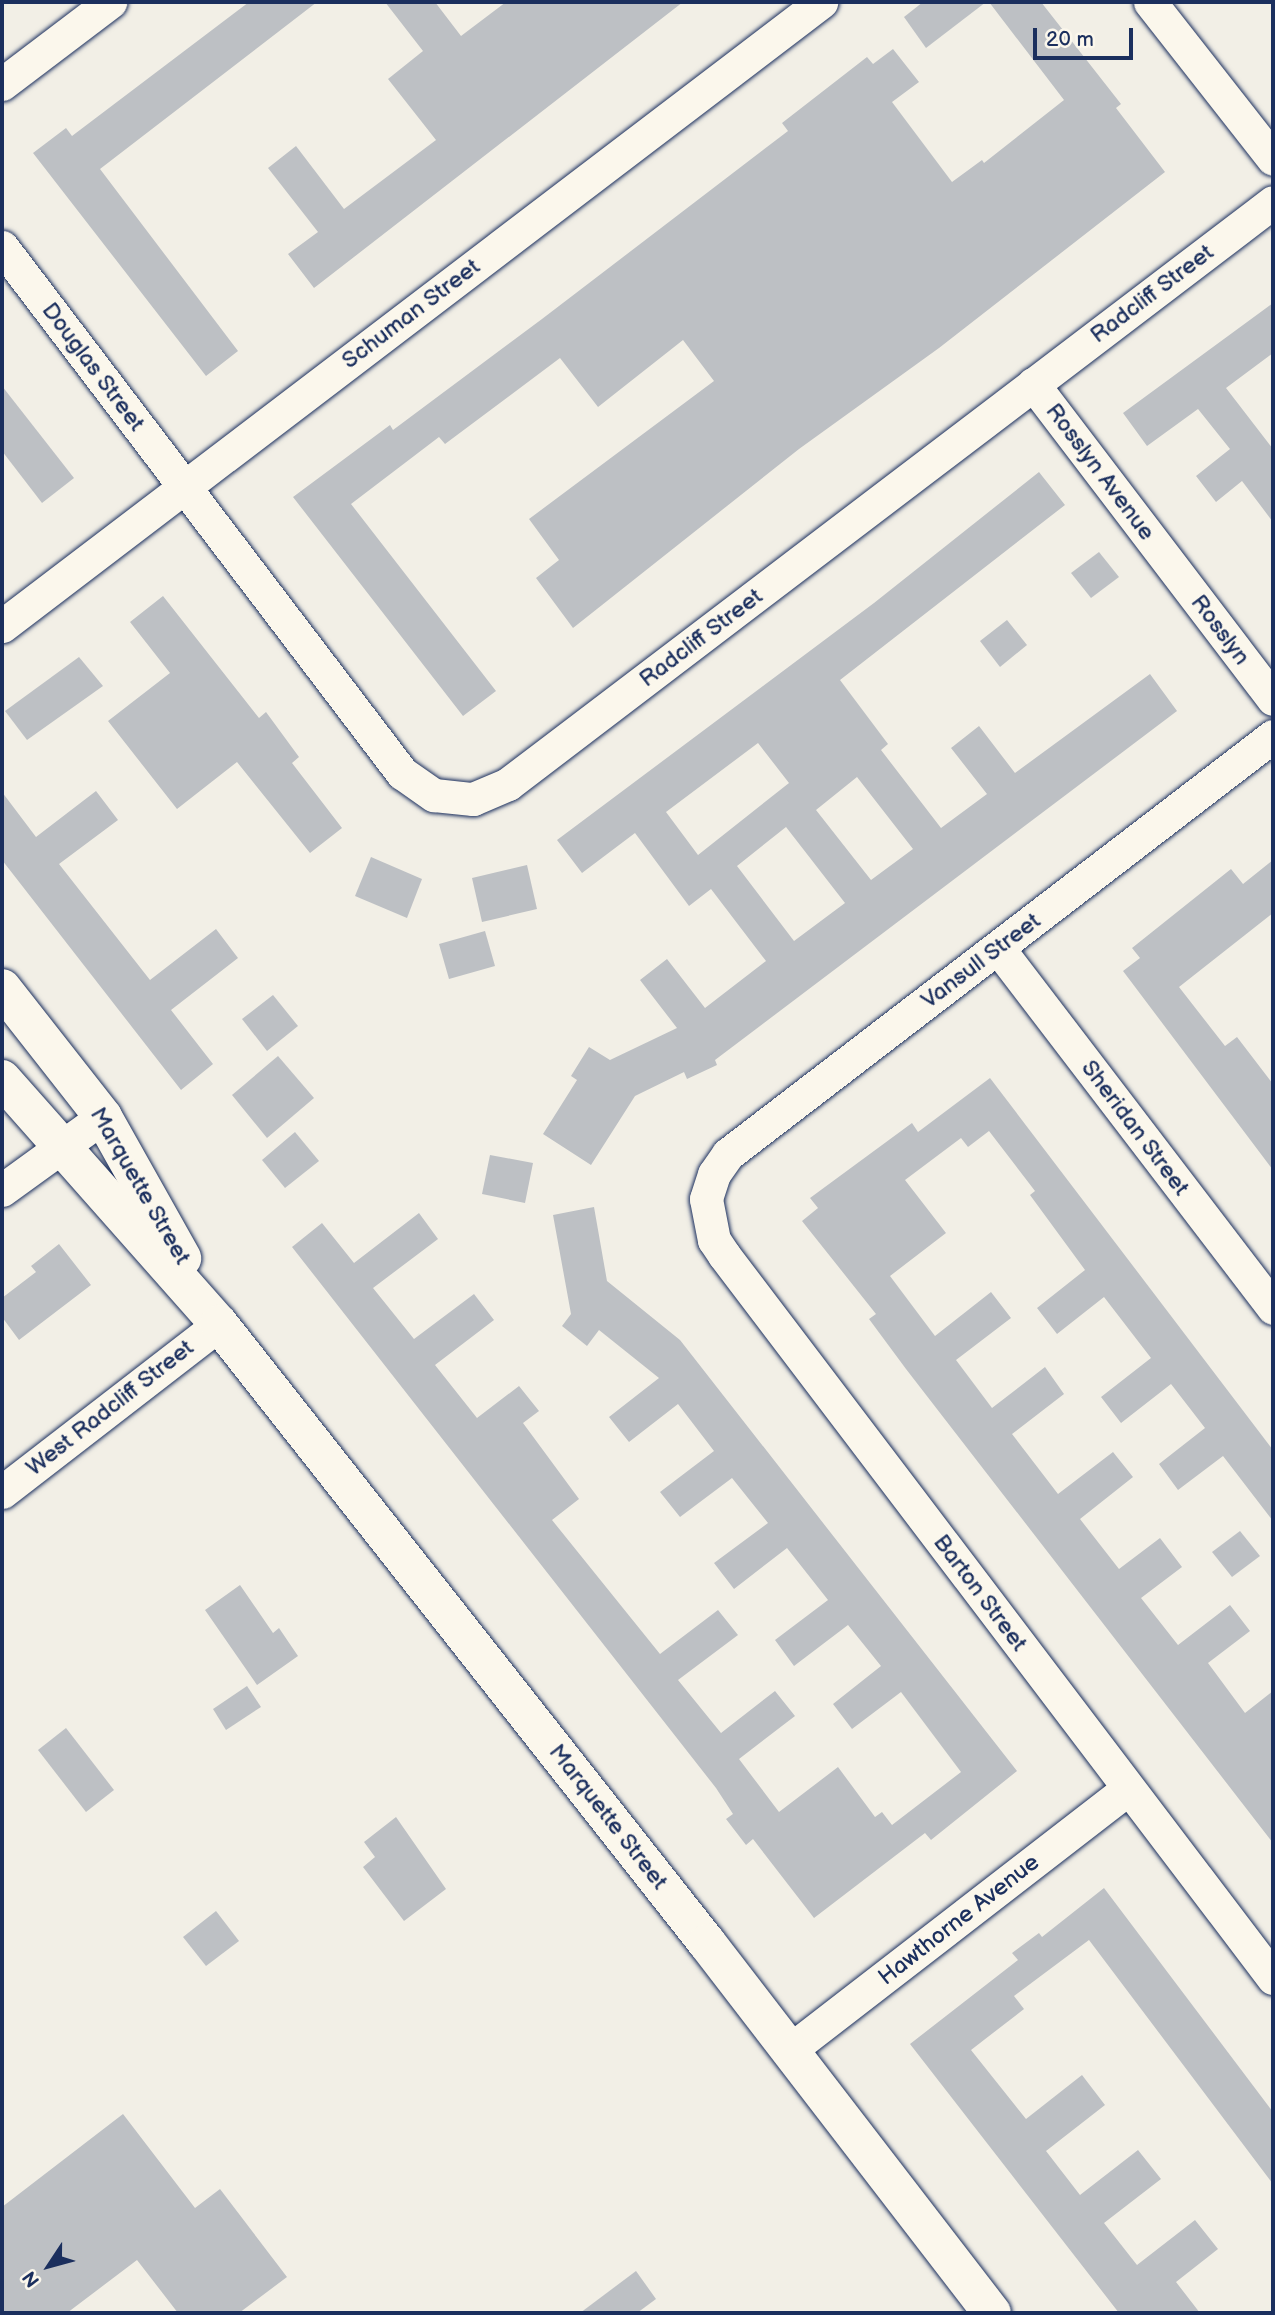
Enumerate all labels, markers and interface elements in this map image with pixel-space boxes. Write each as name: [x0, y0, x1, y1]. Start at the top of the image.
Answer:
scale bar: [1037, 14, 1137, 58]
text: 20 m: [1046, 27, 1094, 52]
street label: Radcliff Street: [1085, 239, 1219, 349]
street label: Schuman Street: [336, 253, 486, 375]
street label: Douglas Street: [36, 297, 150, 437]
street label: Rosslyn Avenue: [1040, 398, 1160, 546]
street label: Radcliff Street: [634, 583, 768, 693]
street label: Rosslyn: [1185, 589, 1255, 671]
street label: Vansull Street: [916, 907, 1046, 1015]
street label: Sheridan Street: [1075, 1055, 1195, 1201]
street label: Marquette Street: [84, 1102, 196, 1270]
street label: West Radcliff Street: [21, 1334, 199, 1482]
street label: Barton Street: [927, 1529, 1033, 1657]
street label: Marquette Street: [543, 1739, 673, 1895]
street label: Hawthorne Avenue: [873, 1849, 1045, 1991]
north arrow: [14, 2231, 84, 2301]
text: N: [18, 2266, 45, 2291]

